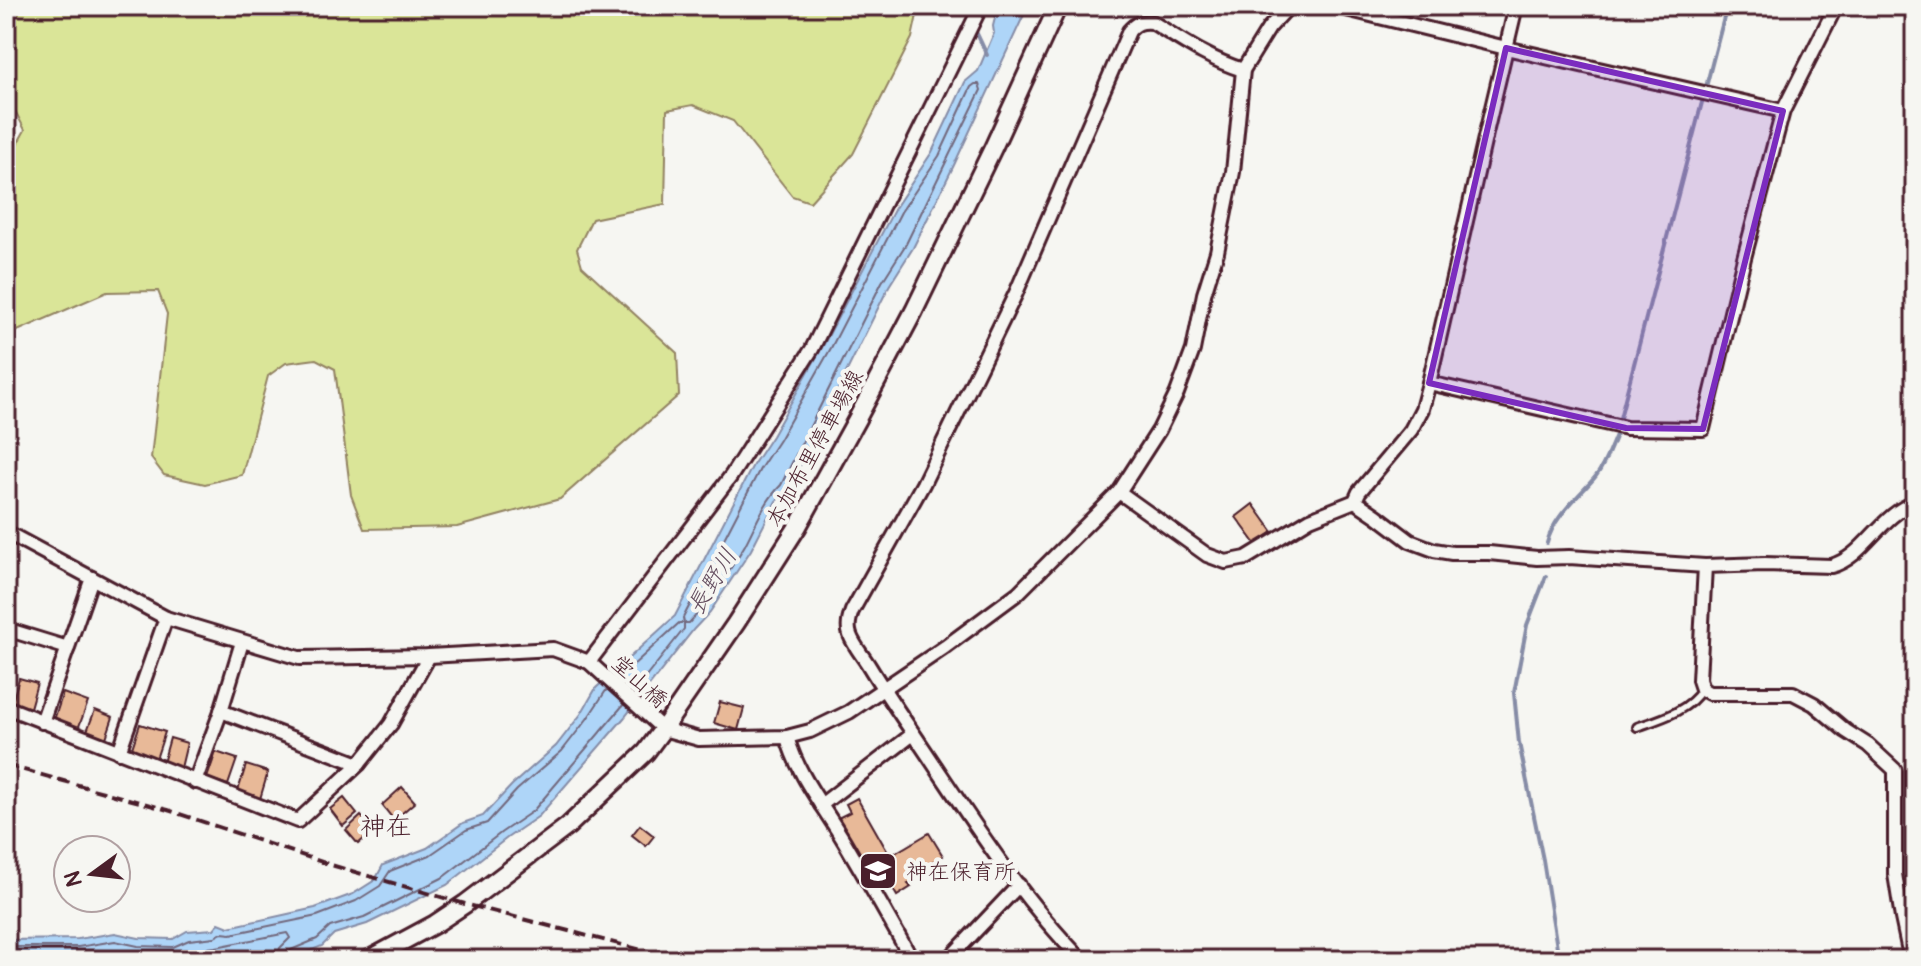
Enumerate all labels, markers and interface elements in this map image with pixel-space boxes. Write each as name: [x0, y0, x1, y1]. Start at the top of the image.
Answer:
street label: 本加布里停車場線: [760, 365, 870, 532]
water label: 長野川: [681, 543, 743, 620]
street label: 堂山橋: [605, 649, 673, 714]
district label: 神在: [360, 811, 412, 843]
north arrow: [52, 834, 132, 914]
school or university icon: 神在保育所: [857, 850, 899, 892]
place label: 神在保育所: [906, 858, 1016, 886]
text: N: [58, 868, 89, 890]

